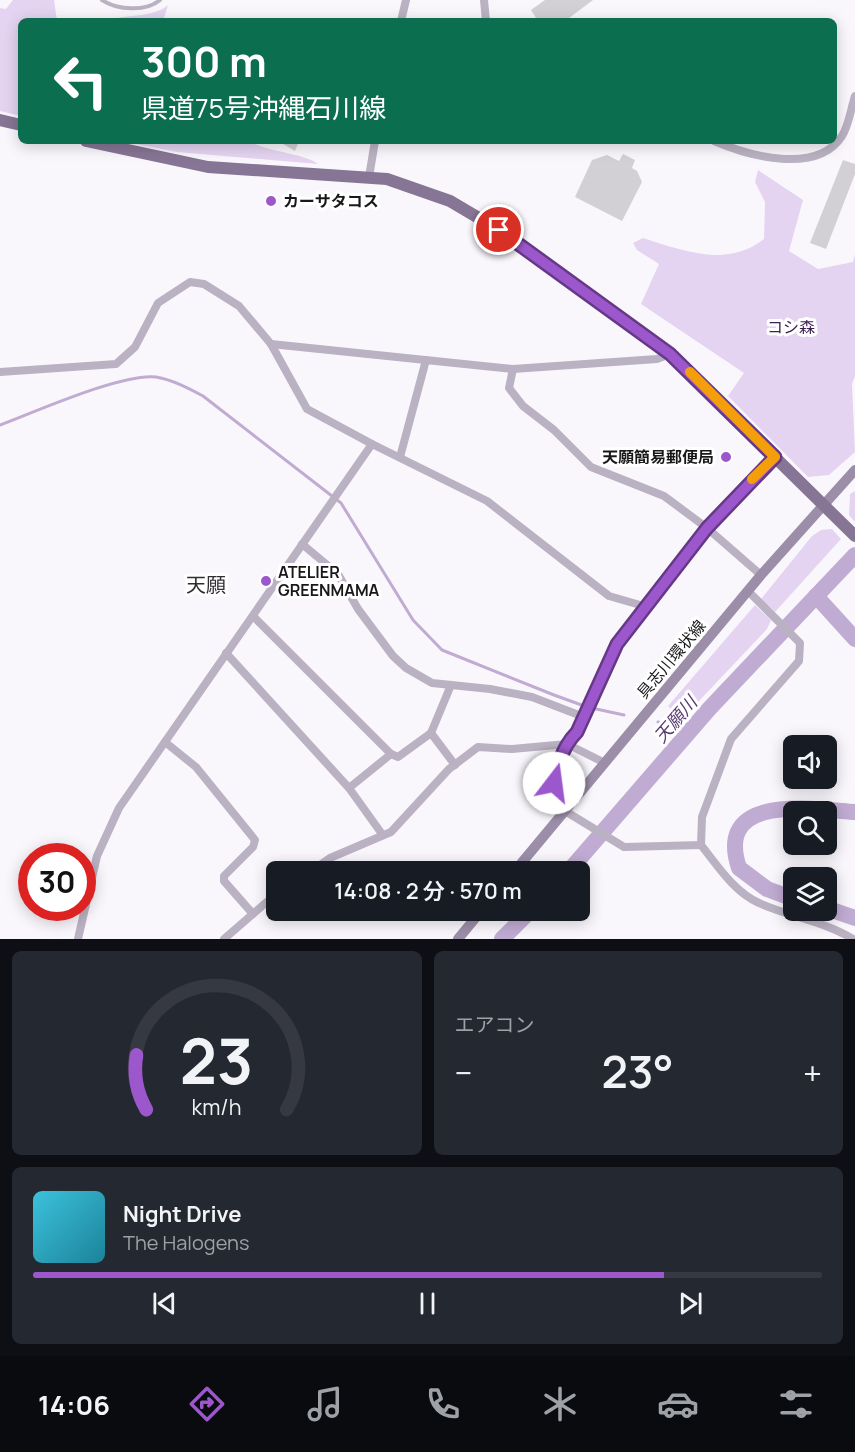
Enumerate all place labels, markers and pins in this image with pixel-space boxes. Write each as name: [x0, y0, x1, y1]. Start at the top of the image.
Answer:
place label: カーサタコス: [283, 190, 379, 212]
marker: カーサタコス: [264, 194, 278, 208]
pin: [473, 204, 524, 255]
place label: 天願簡易郵便局: [602, 446, 714, 468]
marker: 天願簡易郵便局: [719, 450, 733, 464]
place label: ATELIER GREENMAMA: [278, 561, 380, 601]
marker: ATELIER GREENMAMA: [259, 574, 273, 588]

